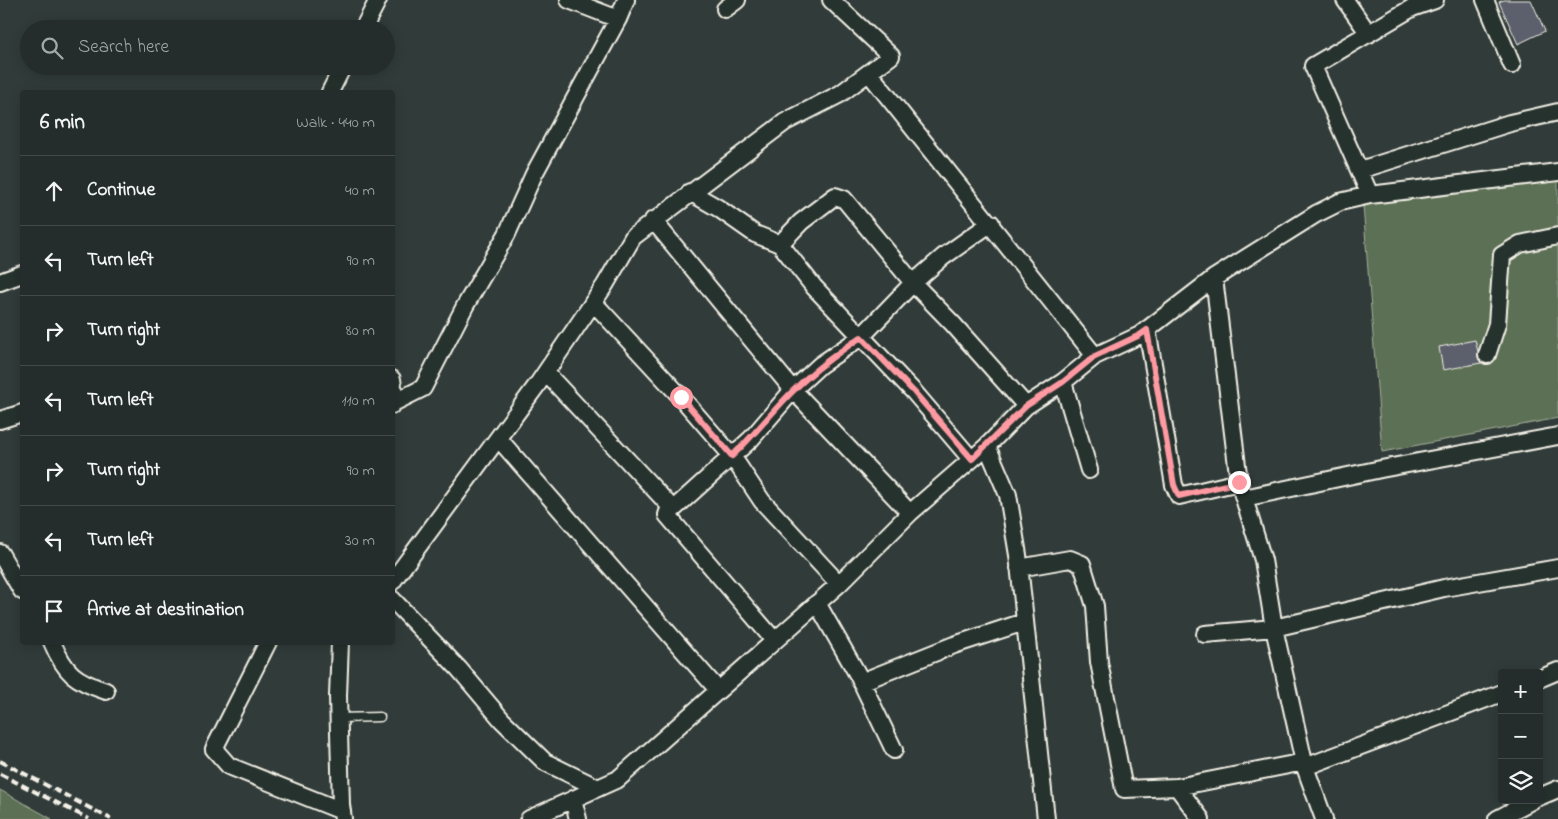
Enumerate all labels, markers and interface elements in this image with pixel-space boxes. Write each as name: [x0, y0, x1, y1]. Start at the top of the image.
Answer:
search box: [20, 20, 395, 75]
icon: search: [38, 34, 66, 62]
text: Search here: [78, 34, 169, 61]
text: 6 min: [40, 108, 85, 138]
text: Walk · 440 m: [296, 111, 375, 135]
icon: ahead: [40, 177, 68, 205]
text: Continue: [87, 177, 155, 204]
text: 40 m: [345, 179, 375, 203]
icon: left: [40, 247, 68, 275]
text: Turn left: [87, 247, 154, 274]
text: 90 m: [347, 249, 375, 273]
icon: right: [40, 317, 68, 345]
text: Turn right: [87, 317, 160, 344]
text: 80 m: [346, 319, 375, 343]
route start: [670, 386, 693, 409]
icon: left: [40, 387, 68, 415]
text: Turn left: [87, 387, 154, 414]
text: 110 m: [341, 389, 375, 413]
icon: right: [40, 457, 68, 485]
text: Turn right: [87, 457, 160, 484]
text: 90 m: [347, 459, 375, 483]
route end: [1228, 471, 1251, 494]
icon: left: [40, 527, 68, 555]
text: Turn left: [87, 527, 154, 554]
text: 30 m: [345, 529, 375, 553]
icon: arrive: [40, 597, 68, 625]
text: Arrive at destination: [87, 597, 244, 624]
map controls: [1498, 669, 1543, 804]
button: +: [1498, 669, 1543, 714]
button: −: [1498, 714, 1543, 759]
button: layers: [1498, 759, 1543, 804]

